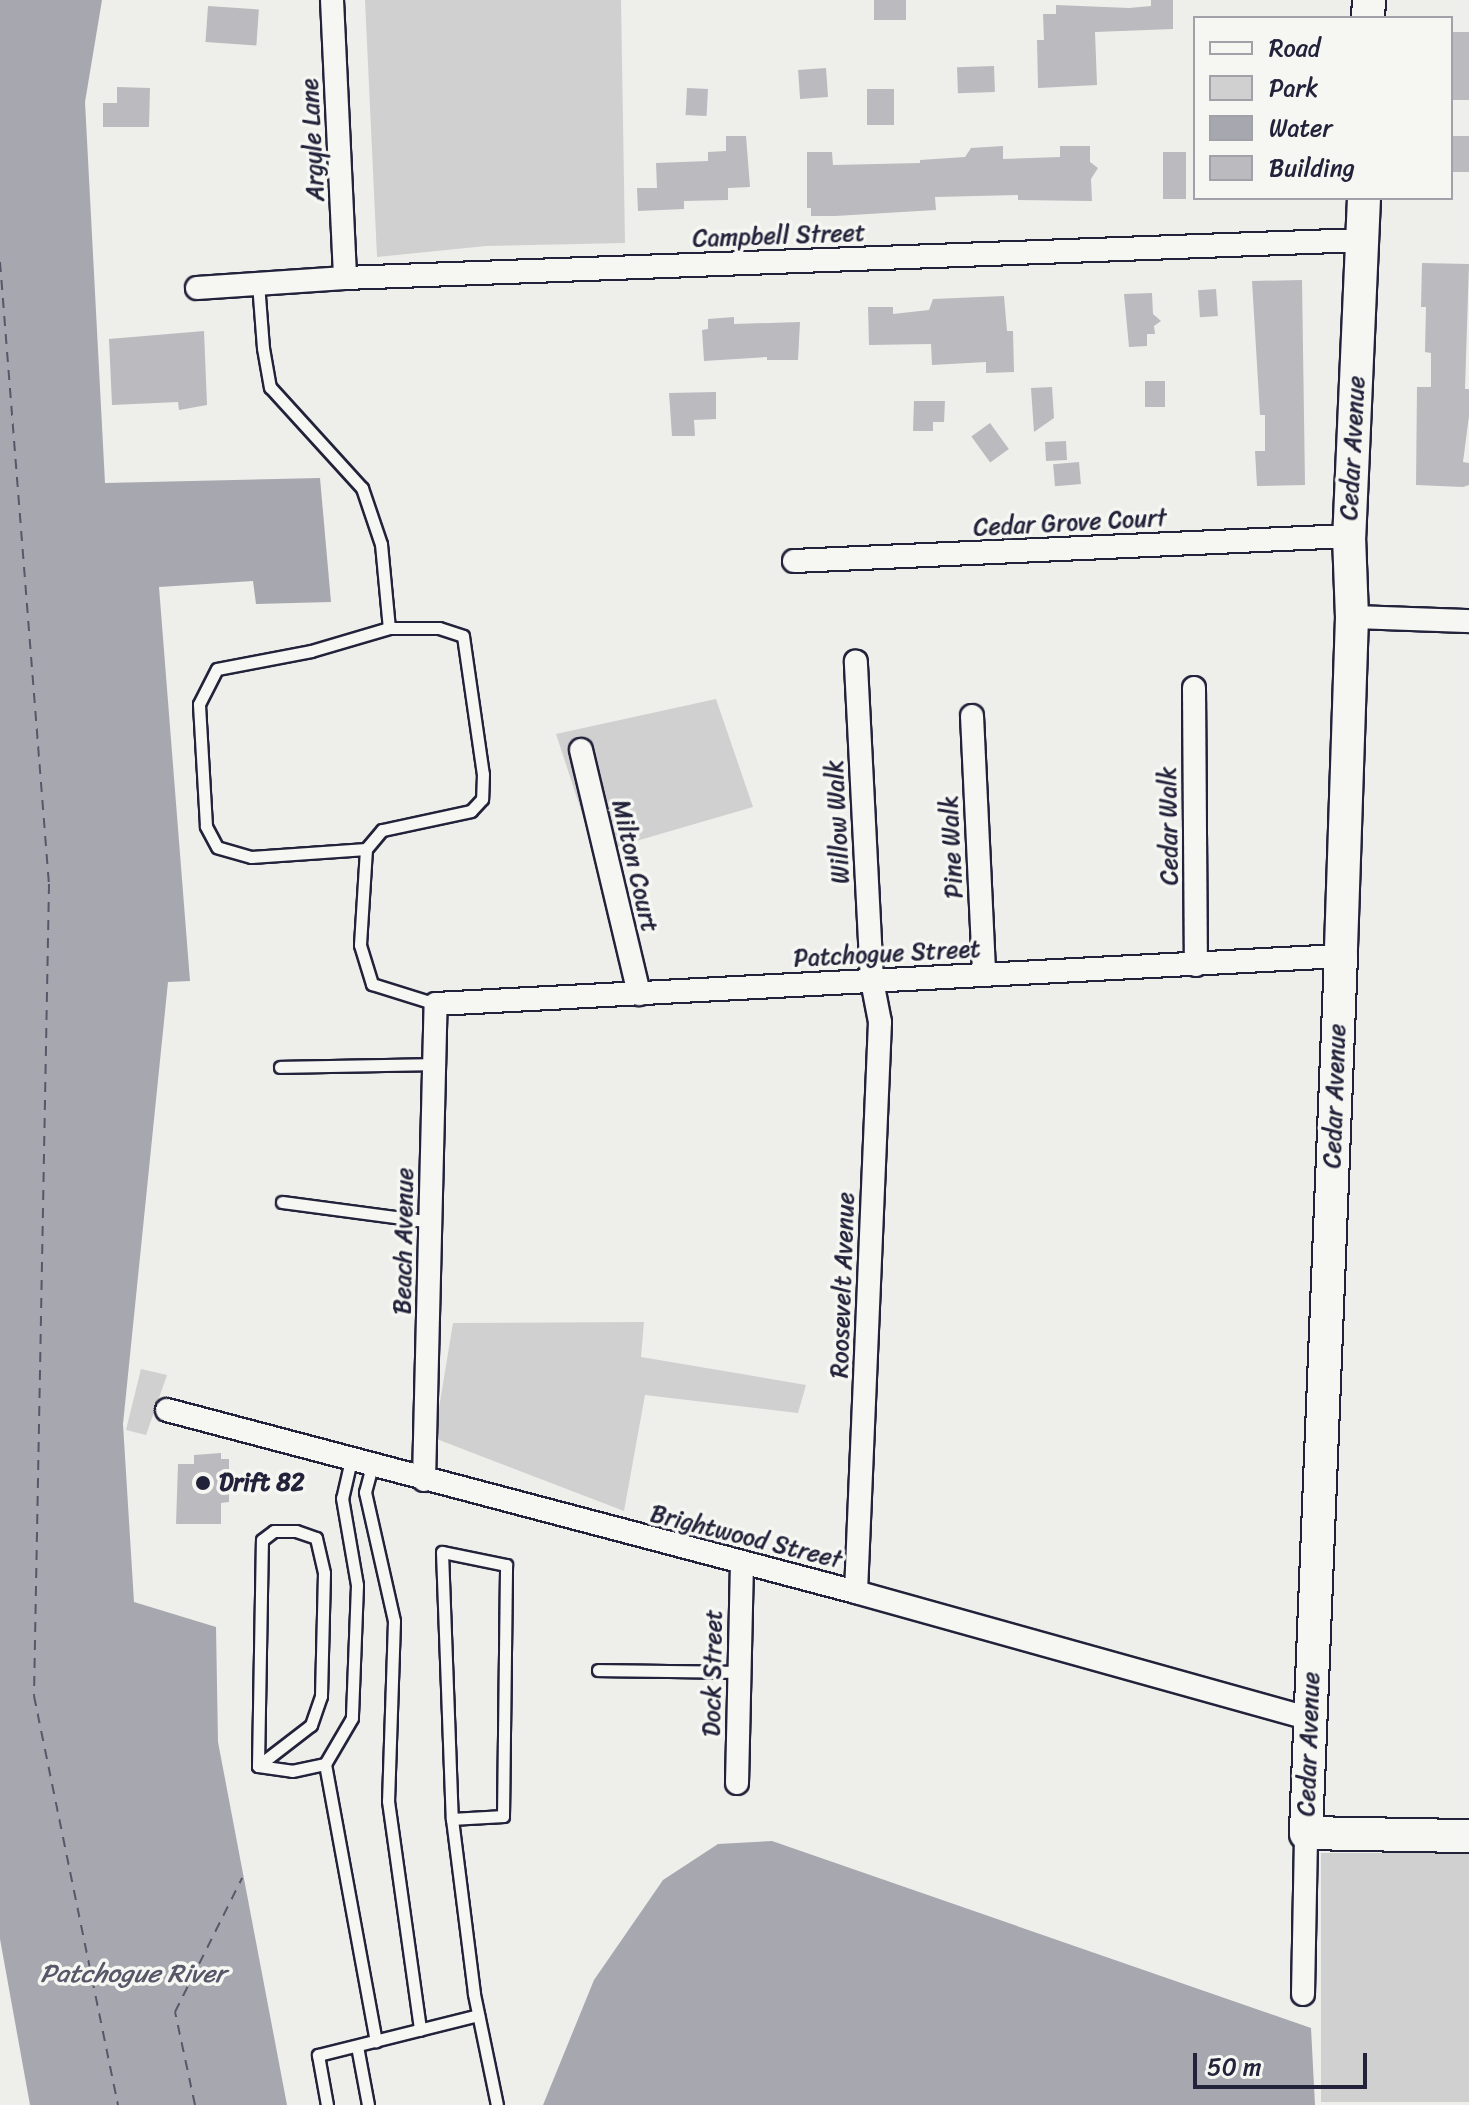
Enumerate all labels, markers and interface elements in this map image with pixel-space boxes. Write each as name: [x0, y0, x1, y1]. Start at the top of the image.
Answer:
legend: [1193, 16, 1453, 200]
text: Road: [1269, 27, 1320, 69]
text: Park: [1269, 67, 1318, 109]
street label: Argyle Lane: [295, 77, 331, 203]
text: Water: [1269, 107, 1332, 149]
text: Building: [1269, 147, 1355, 189]
street label: Campbell Street: [692, 219, 866, 253]
street label: Cedar Avenue: [1335, 375, 1371, 521]
street label: Cedar Grove Court: [972, 504, 1168, 542]
street label: Willow Walk: [820, 759, 856, 885]
street label: Cedar Walk: [1154, 767, 1184, 885]
street label: Pine Walk: [935, 795, 969, 899]
street label: Milton Court: [606, 797, 664, 935]
street label: Patchogue Street: [793, 935, 981, 973]
street label: Cedar Avenue: [1318, 1023, 1352, 1169]
street label: Beach Avenue: [388, 1167, 420, 1315]
street label: Roosevelt Avenue: [825, 1192, 861, 1378]
place label: Drift 82: [219, 1469, 305, 1497]
marker: Drift 82: [194, 1474, 212, 1492]
street label: Brightwood Street: [647, 1499, 845, 1575]
street label: Dock Street: [697, 1609, 729, 1737]
street label: Cedar Avenue: [1292, 1671, 1326, 1817]
water label: Patchogue River: [40, 1958, 226, 1990]
scale bar: [1197, 2037, 1371, 2087]
text: 50 m: [1207, 2046, 1262, 2088]

